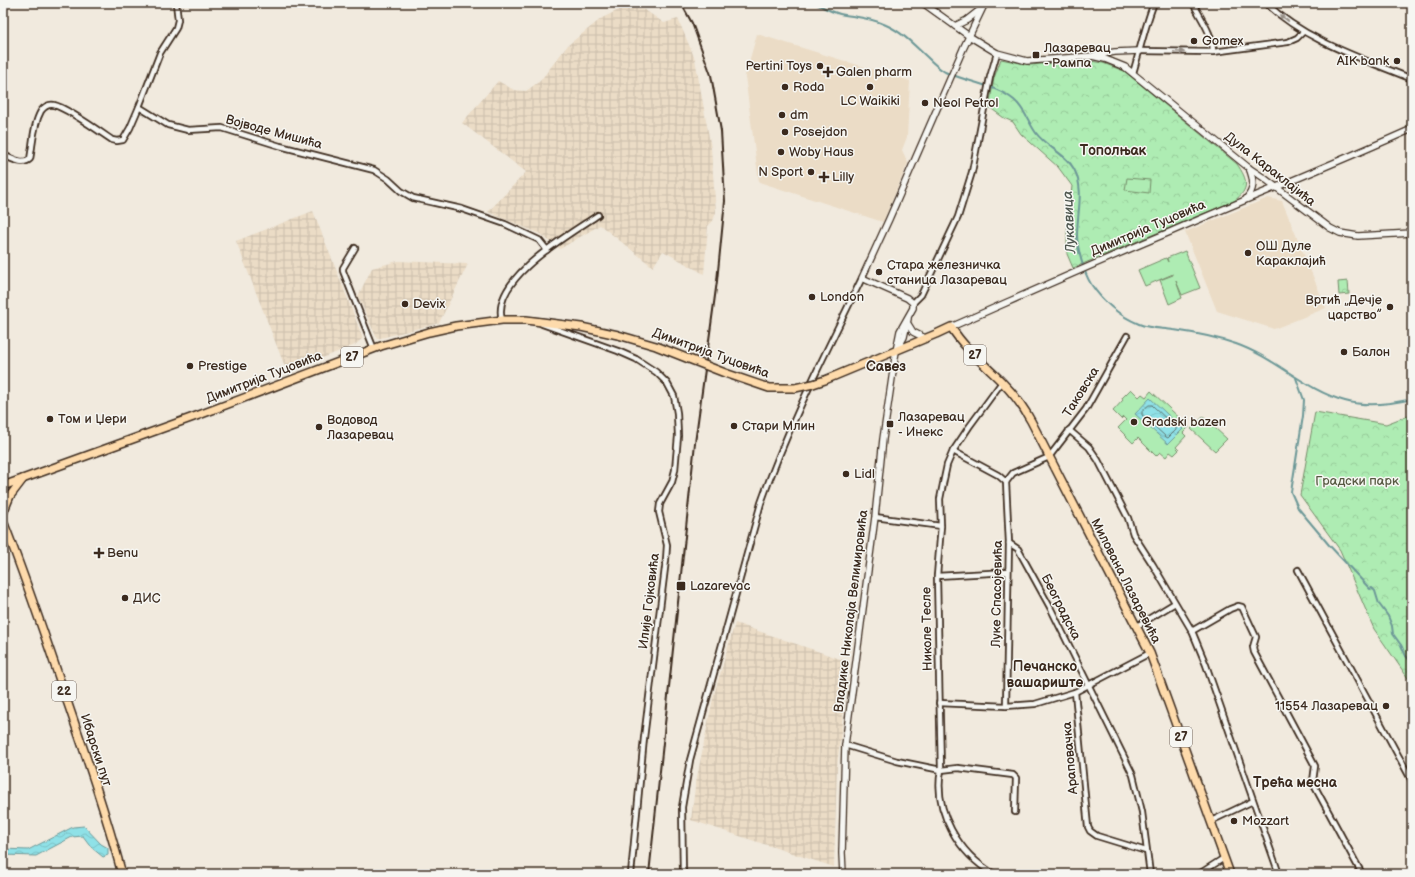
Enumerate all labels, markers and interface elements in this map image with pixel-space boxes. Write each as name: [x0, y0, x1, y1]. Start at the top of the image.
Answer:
one-way arrow: [1278, 14, 1289, 23]
place label: Gomex: [1202, 33, 1244, 49]
marker: Gomex: [1189, 36, 1199, 46]
place label: Лазаревац - Рампа: [1043, 40, 1111, 71]
one-way arrow: [1173, 49, 1186, 55]
marker: Лазаревац - Рампа: [1031, 50, 1041, 60]
place label: AIK bank: [1337, 53, 1390, 69]
marker: AIK bank: [1392, 56, 1402, 66]
place label: Pertini Toys: [745, 58, 813, 74]
marker: Pertini Toys: [815, 61, 825, 71]
place label: Galen pharm: [836, 64, 912, 80]
marker: Galen pharm: [823, 67, 833, 77]
place label: Roda: [793, 79, 824, 95]
marker: Roda: [780, 82, 790, 92]
marker: LC Waikiki: [865, 82, 875, 92]
place label: LC Waikiki: [840, 93, 900, 109]
place label: Neol Petrol: [933, 95, 998, 111]
marker: Neol Petrol: [920, 98, 930, 108]
place label: dm: [790, 107, 808, 123]
marker: dm: [777, 110, 787, 120]
street label: Војводе Мишића: [224, 111, 324, 153]
place label: Posejdon: [793, 124, 847, 140]
marker: Posejdon: [780, 127, 790, 137]
street label: Дула Караклајића: [1221, 128, 1319, 210]
district label: Тополњак: [1080, 142, 1147, 159]
place label: Woby Haus: [789, 144, 854, 160]
marker: Woby Haus: [776, 147, 786, 157]
place label: N Sport: [758, 164, 803, 180]
marker: N Sport: [806, 167, 816, 177]
place label: Lilly: [832, 169, 854, 185]
marker: Lilly: [819, 172, 829, 182]
water label: Лукавица: [1059, 190, 1079, 255]
street label: Димитрија Туцовића: [1088, 196, 1208, 259]
place label: ОШ Дуле Караклајић: [1256, 238, 1326, 269]
marker: ОШ Дуле Караклајић: [1243, 248, 1253, 258]
place label: Стара железничка станица Лазаревац: [887, 257, 1007, 288]
marker: Стара железничка станица Лазаревац: [874, 267, 884, 277]
place label: London: [820, 289, 864, 305]
marker: London: [807, 292, 817, 302]
place label: Вртић „Дечје царство”: [1305, 292, 1382, 323]
place label: Devix: [413, 296, 445, 312]
marker: Devix: [400, 299, 410, 309]
marker: Вртић „Дечје царство”: [1385, 302, 1395, 312]
street label: Димитрија Туцовића: [650, 324, 772, 382]
place label: Балон: [1352, 344, 1390, 360]
road number: 27: [964, 345, 986, 365]
street label: Димитрија Туцовића: [204, 347, 325, 407]
road number: 27: [341, 347, 363, 367]
marker: Балон: [1339, 347, 1349, 357]
place label: Prestige: [198, 358, 247, 374]
district label: Савез: [866, 358, 906, 375]
marker: Prestige: [185, 361, 195, 371]
street label: Таковска: [1059, 364, 1103, 420]
place label: Лазаревац - Инекс: [897, 409, 965, 440]
place label: Том и Џери: [58, 411, 127, 427]
place label: Водовод Лазаревац: [326, 412, 394, 443]
marker: Том и Џери: [45, 414, 55, 424]
place label: Gradski bazen: [1142, 414, 1226, 430]
marker: Gradski bazen: [1129, 417, 1139, 427]
place label: Стари Млин: [742, 418, 815, 434]
marker: Лазаревац - Инекс: [885, 419, 895, 429]
marker: Стари Млин: [729, 421, 739, 431]
marker: Водовод Лазаревац: [314, 422, 324, 432]
place label: Lidl: [854, 466, 875, 482]
marker: Lidl: [841, 469, 851, 479]
park label: Градски парк: [1315, 473, 1399, 489]
street label: Владике Николаја Велимировића: [831, 509, 871, 713]
street label: Милована Лазаревића: [1088, 516, 1165, 646]
street label: Луке Спасојевића: [988, 540, 1006, 649]
place label: Benu: [107, 545, 138, 561]
marker: Benu: [94, 548, 104, 558]
street label: Илије Гојковића: [635, 552, 663, 650]
street label: Београдска: [1038, 571, 1085, 643]
place label: Lazarevac: [690, 578, 750, 594]
marker: Lazarevac: [675, 580, 687, 592]
street label: Николе Тесле: [918, 587, 936, 671]
place label: ДИС: [133, 590, 161, 606]
marker: ДИС: [120, 593, 130, 603]
district label: Печанско вашариште: [1007, 658, 1084, 691]
road number: 22: [52, 681, 76, 701]
place label: 11554 Лазаревац: [1275, 698, 1378, 714]
marker: 11554 Лазаревац: [1381, 701, 1391, 711]
street label: Ибарски пут: [77, 712, 115, 788]
street label: Араповачка: [1059, 721, 1081, 796]
road number: 27: [1170, 727, 1192, 747]
district label: Трећа месна: [1253, 774, 1338, 791]
place label: Mozzart: [1242, 813, 1289, 829]
marker: Mozzart: [1229, 816, 1239, 826]

